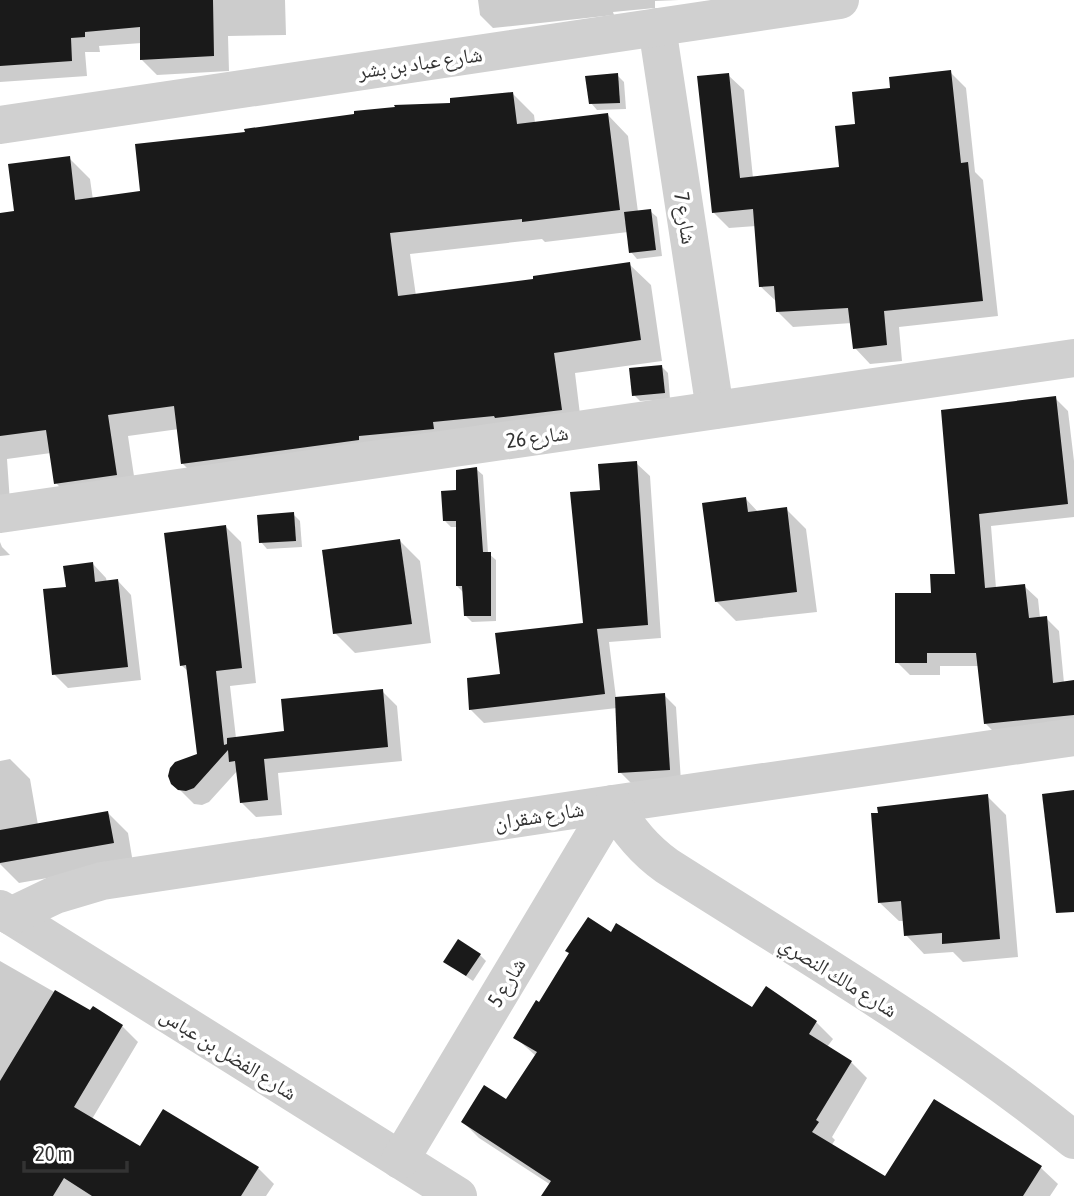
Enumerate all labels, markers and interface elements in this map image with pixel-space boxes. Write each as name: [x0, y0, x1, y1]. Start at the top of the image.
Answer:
street label: شارع عباد بن بشر: [355, 41, 484, 85]
street label: شارع 7: [668, 190, 702, 246]
street label: شارع 26: [504, 420, 570, 454]
street label: شارع شقران: [492, 796, 586, 836]
street label: شارع مالك النصري: [773, 930, 902, 1026]
street label: شارع 5: [482, 953, 532, 1012]
street label: شارع الفضل بن عباس: [155, 1001, 302, 1106]
scale bar: [24, 1130, 128, 1174]
text: 20 m: [35, 1141, 73, 1165]

